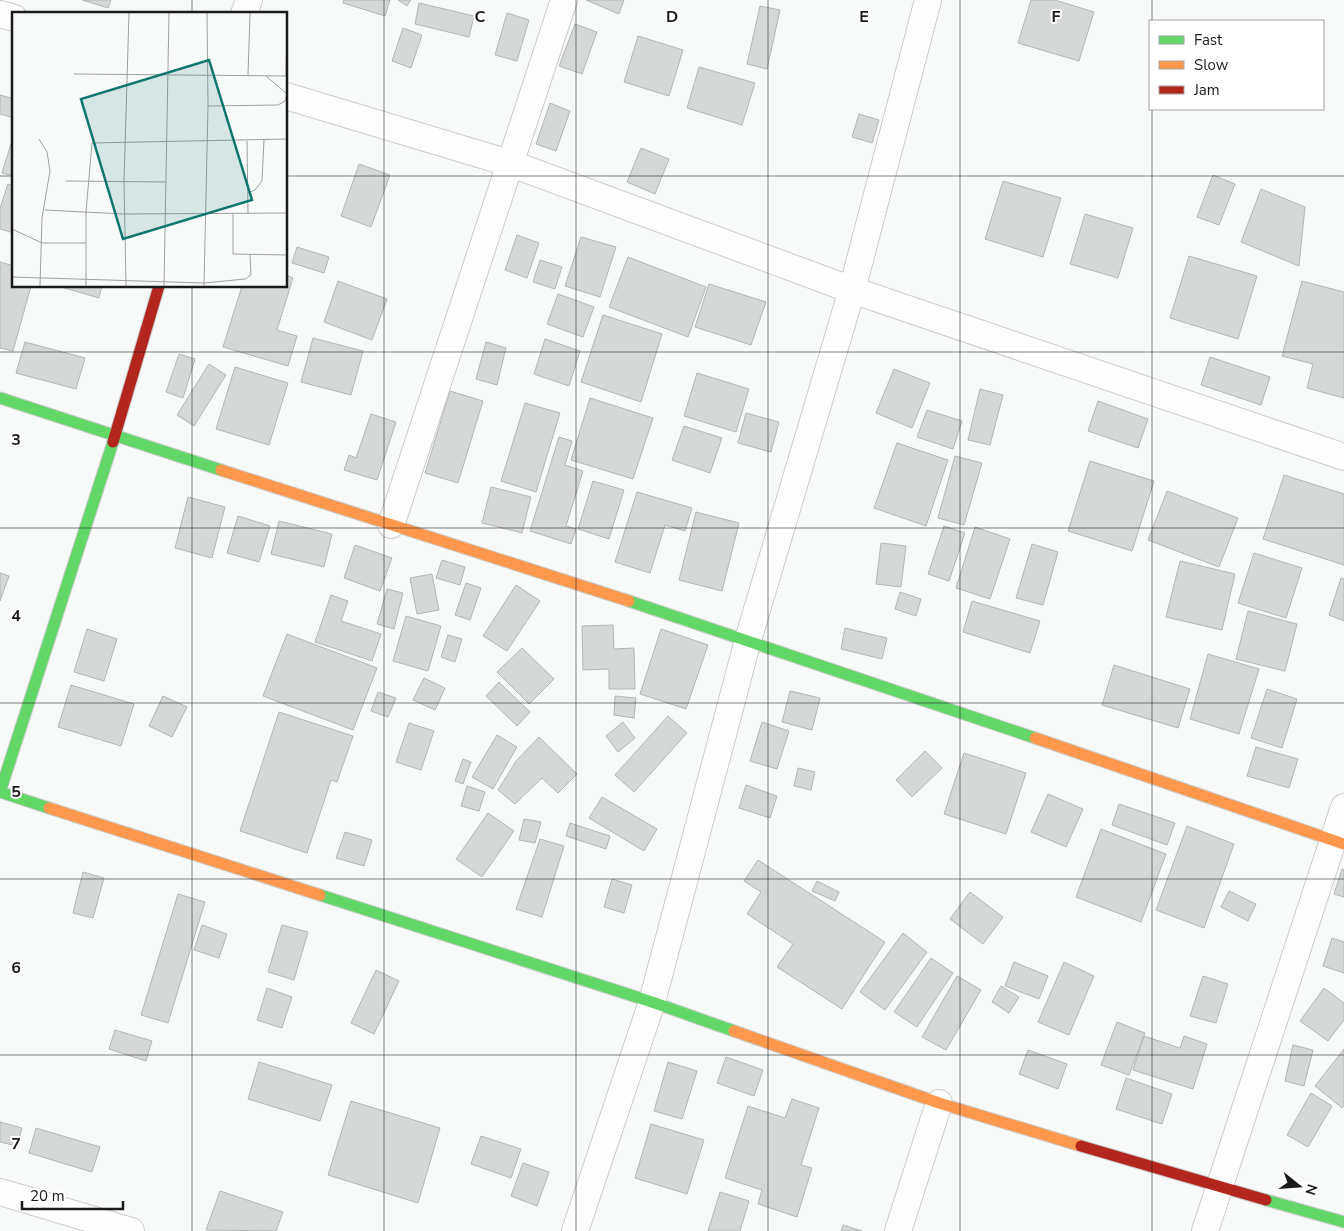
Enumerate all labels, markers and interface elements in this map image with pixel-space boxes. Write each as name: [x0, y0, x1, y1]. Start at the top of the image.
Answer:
text: C: [475, 6, 486, 28]
text: D: [666, 6, 678, 28]
text: E: [859, 6, 869, 28]
text: F: [1052, 6, 1061, 28]
inset map: [12, 12, 288, 288]
legend: [1149, 20, 1324, 110]
text: Fast: [1194, 30, 1223, 50]
text: Slow: [1194, 55, 1229, 75]
text: Jam: [1193, 80, 1220, 100]
text: 3: [11, 429, 21, 451]
text: 4: [11, 605, 21, 627]
text: 5: [11, 781, 21, 803]
text: 6: [11, 957, 21, 979]
text: 7: [11, 1133, 21, 1155]
north arrow: [1274, 1161, 1324, 1211]
scale bar: [22, 1178, 124, 1210]
text: N: [1300, 1182, 1322, 1197]
text: 20 m: [30, 1186, 65, 1206]

